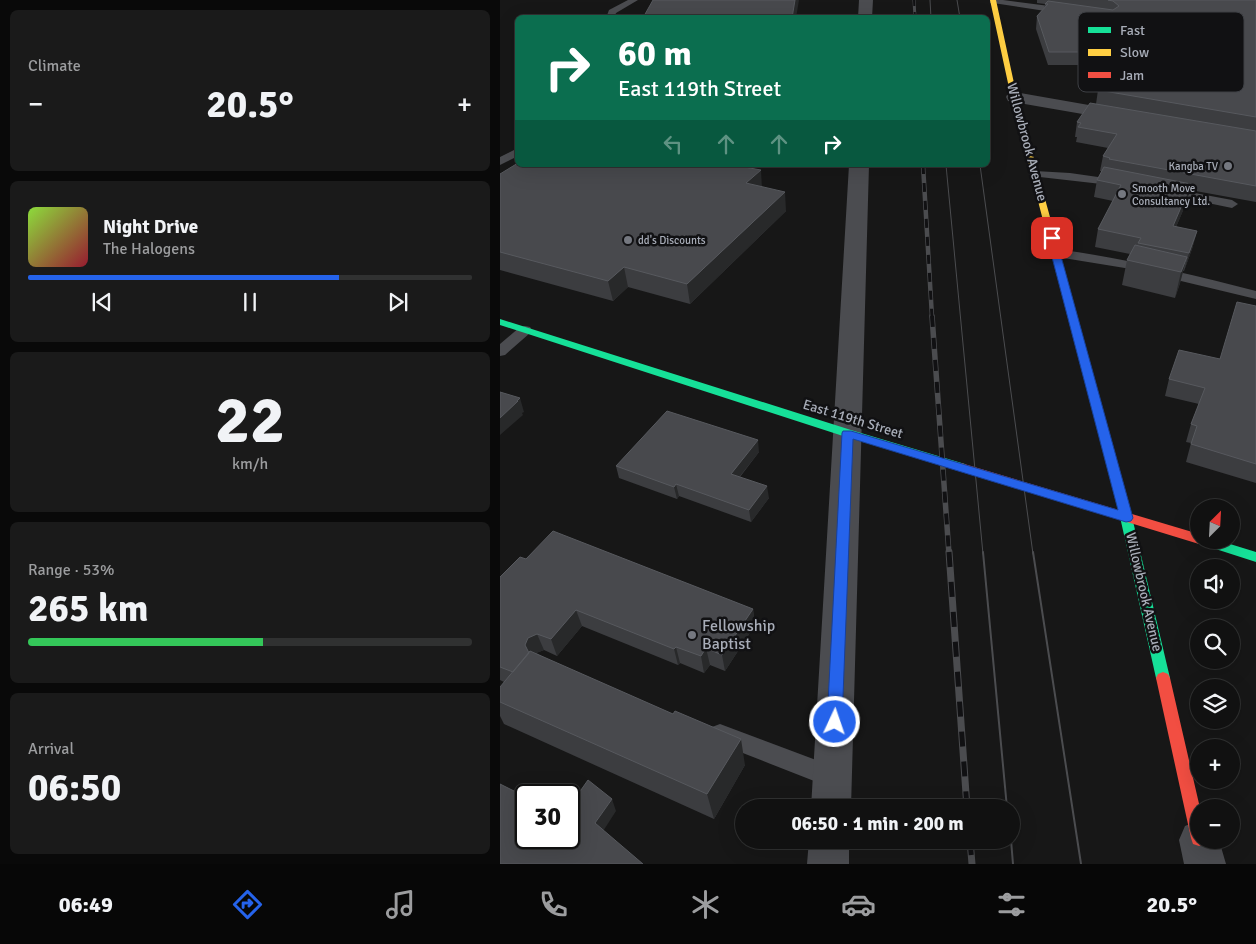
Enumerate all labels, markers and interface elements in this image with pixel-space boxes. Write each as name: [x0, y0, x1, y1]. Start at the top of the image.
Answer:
legend: [1078, 12, 1244, 92]
text: Fast: [1120, 22, 1145, 39]
text: 60 m: [618, 32, 692, 75]
icon: right: [535, 35, 600, 100]
text: Slow: [1120, 44, 1149, 61]
text: Climate: [28, 56, 81, 76]
text: Jam: [1120, 67, 1144, 84]
text: East 119th Street: [618, 75, 781, 102]
text: 20.5°: [206, 81, 294, 128]
street label: Willowbrook Avenue: [1003, 81, 1051, 203]
text: −: [28, 87, 43, 121]
text: +: [457, 87, 472, 121]
icon: left: [659, 130, 687, 158]
icon: ahead: [712, 130, 740, 158]
icon: ahead: [765, 130, 793, 158]
icon: right: [818, 130, 846, 158]
place label: Kangba TV: [1169, 160, 1219, 173]
marker: Kangba TV: [1222, 160, 1234, 172]
place label: Smooth Move Consultancy Ltd.: [1132, 182, 1210, 208]
marker: Smooth Move Consultancy Ltd.: [1116, 188, 1128, 200]
text: Night Drive: [103, 215, 198, 239]
pin: [1031, 217, 1073, 259]
icon: arrive: [1038, 224, 1066, 252]
marker: dd's Discounts: [622, 234, 634, 246]
place label: dd's Discounts: [638, 234, 706, 247]
text: The Halogens: [103, 239, 195, 259]
icon: previous: [88, 288, 116, 316]
icon: pause: [236, 288, 264, 316]
icon: next: [384, 288, 412, 316]
text: 22: [215, 381, 285, 461]
street label: East 119th Street: [801, 396, 905, 442]
text: km/h: [232, 454, 268, 474]
north arrow: [1190, 499, 1240, 549]
map controls: [1190, 499, 1240, 849]
street label: Willowbrook Avenue: [1122, 531, 1166, 653]
button: sound: [1190, 559, 1240, 609]
text: Range · 53%: [28, 560, 114, 580]
text: 265 km: [28, 585, 149, 632]
place label: Fellowship Baptist: [702, 616, 775, 654]
button: search: [1190, 619, 1240, 669]
marker: Fellowship Baptist: [686, 629, 698, 641]
button: layers: [1190, 679, 1240, 729]
position arrow: [808, 695, 860, 747]
text: Arrival: [28, 739, 74, 759]
button: +: [1190, 739, 1240, 789]
text: 06:50: [28, 764, 121, 811]
speed limit sign: 30: [515, 784, 580, 849]
button: −: [1190, 799, 1240, 849]
text: 06:50 · 1 min · 200 m: [791, 812, 964, 836]
icon: directions: [230, 887, 265, 922]
icon: music: [383, 887, 418, 922]
icon: phone: [536, 887, 571, 922]
icon: climate: [688, 887, 723, 922]
icon: car: [841, 887, 876, 922]
icon: filters: [994, 887, 1029, 922]
text: 06:49: [59, 891, 113, 918]
text: 20.5°: [1146, 891, 1197, 918]

